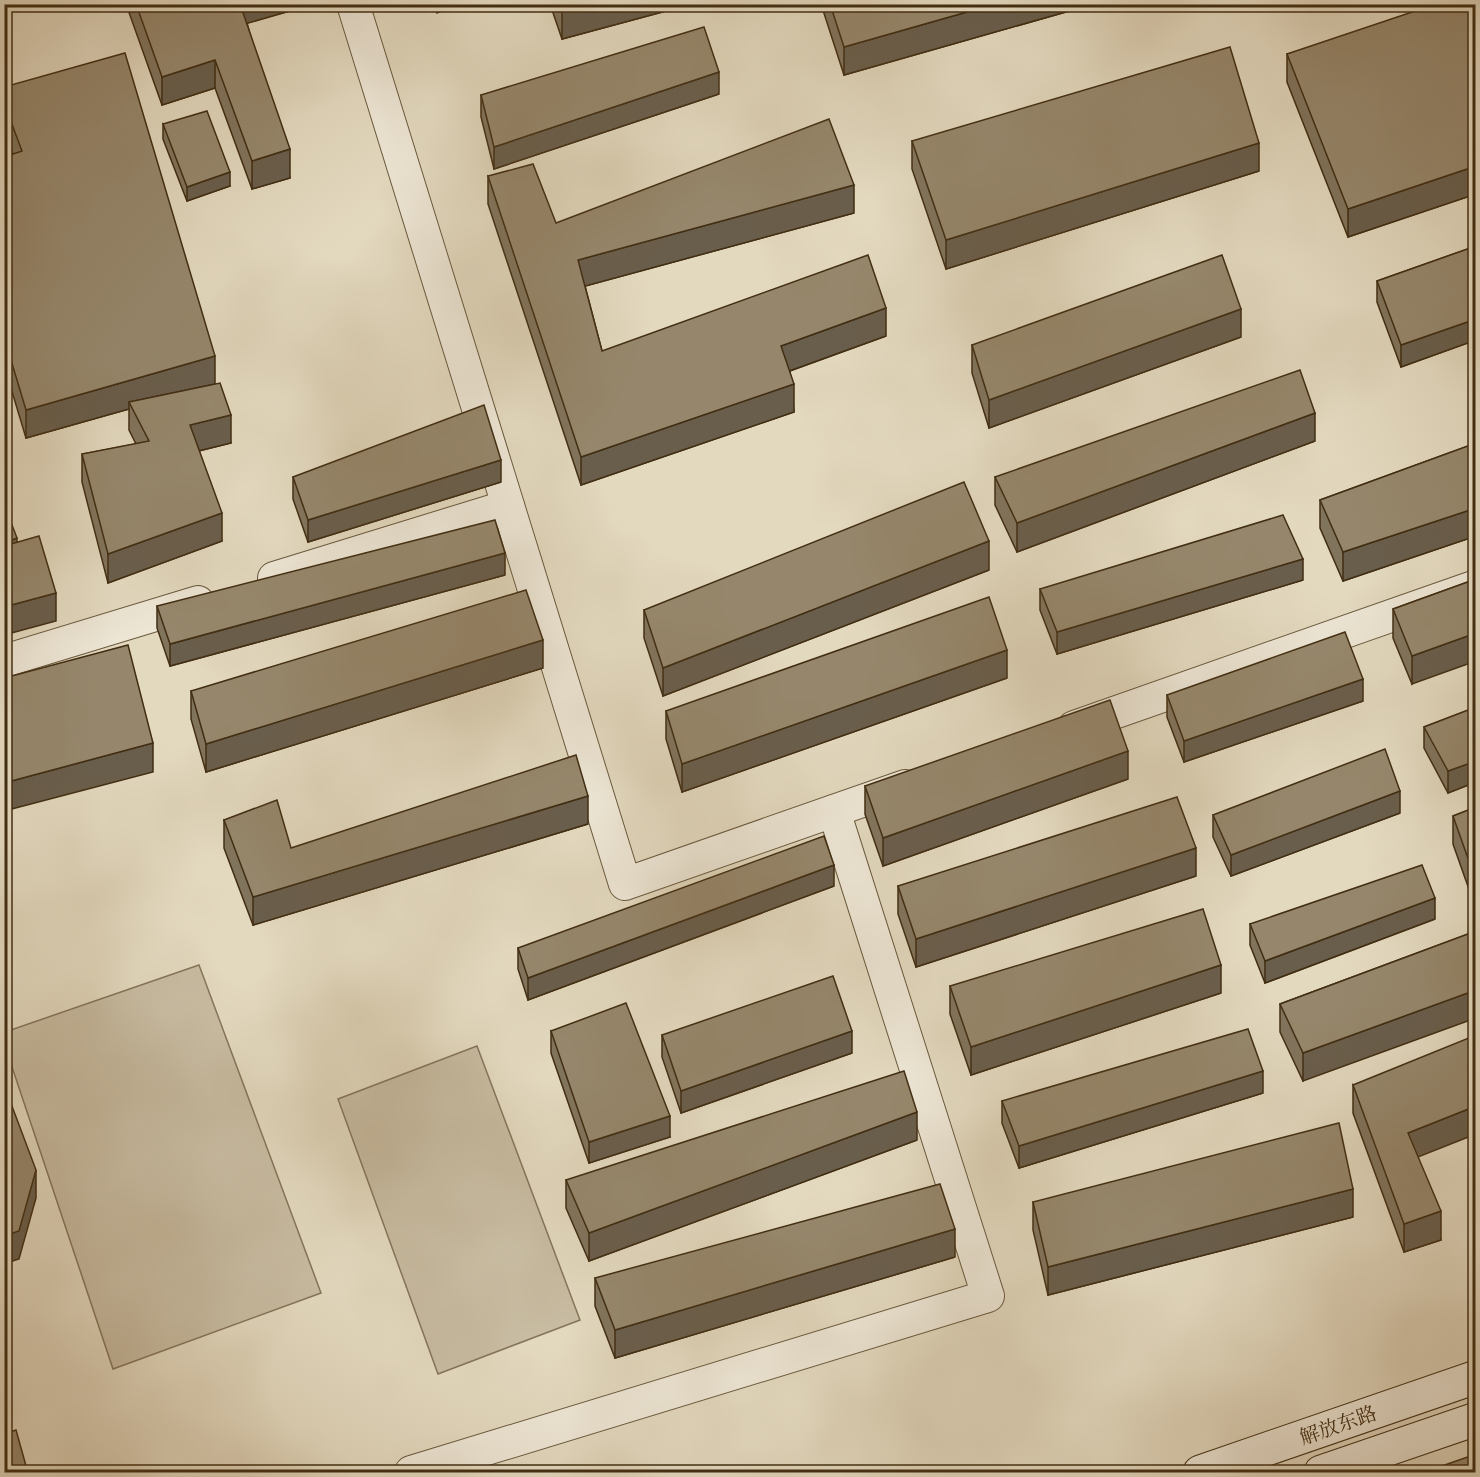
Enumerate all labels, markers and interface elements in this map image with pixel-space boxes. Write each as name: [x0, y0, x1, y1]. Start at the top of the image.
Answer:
street label: 解放东路: [1297, 1402, 1380, 1451]

